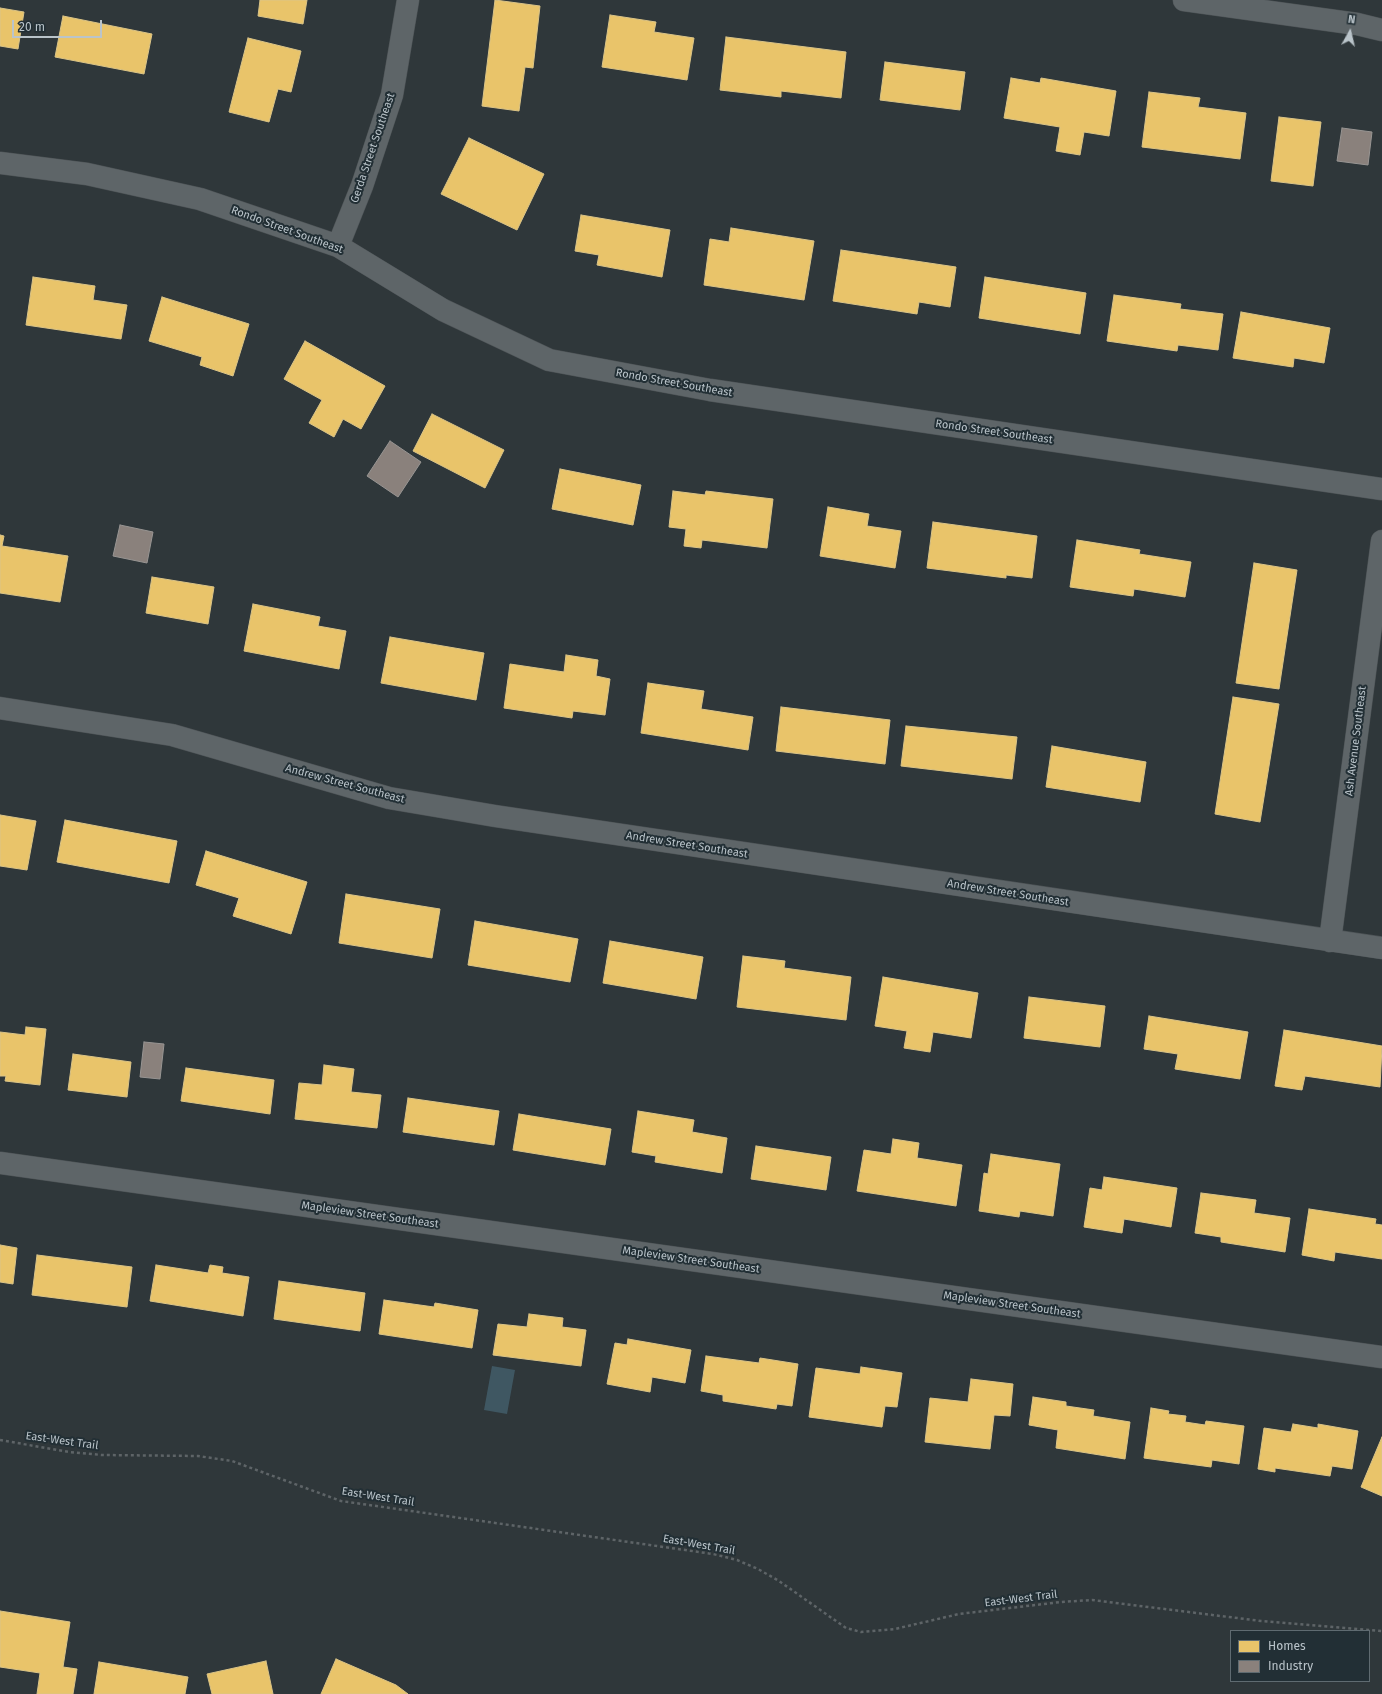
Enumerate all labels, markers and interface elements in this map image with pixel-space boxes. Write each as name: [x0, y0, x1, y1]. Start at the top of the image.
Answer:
scale bar: [14, 12, 104, 38]
north arrow: [1330, 12, 1370, 52]
text: N: [1347, 13, 1356, 27]
text: 20 m: [19, 20, 45, 34]
street label: Gerda Street Southeast: [348, 91, 398, 205]
street label: Rondo Street Southeast: [229, 204, 345, 256]
street label: Rondo Street Southeast: [615, 366, 733, 400]
street label: Rondo Street Southeast: [935, 417, 1053, 447]
street label: Ash Avenue Southeast: [1343, 685, 1369, 797]
street label: Andrew Street Southeast: [284, 762, 406, 806]
street label: Andrew Street Southeast: [625, 829, 749, 861]
street label: Andrew Street Southeast: [946, 877, 1070, 909]
street label: Mapleview Street Southeast: [301, 1199, 439, 1231]
street label: Mapleview Street Southeast: [622, 1244, 760, 1276]
street label: Mapleview Street Southeast: [943, 1289, 1081, 1321]
street label: East-West Trail: [25, 1429, 99, 1453]
street label: East-West Trail: [341, 1485, 415, 1509]
street label: East-West Trail: [662, 1532, 736, 1558]
street label: East-West Trail: [984, 1588, 1058, 1610]
legend: [1230, 1630, 1370, 1682]
text: Homes: [1268, 1639, 1306, 1653]
text: Industry: [1268, 1659, 1313, 1673]

